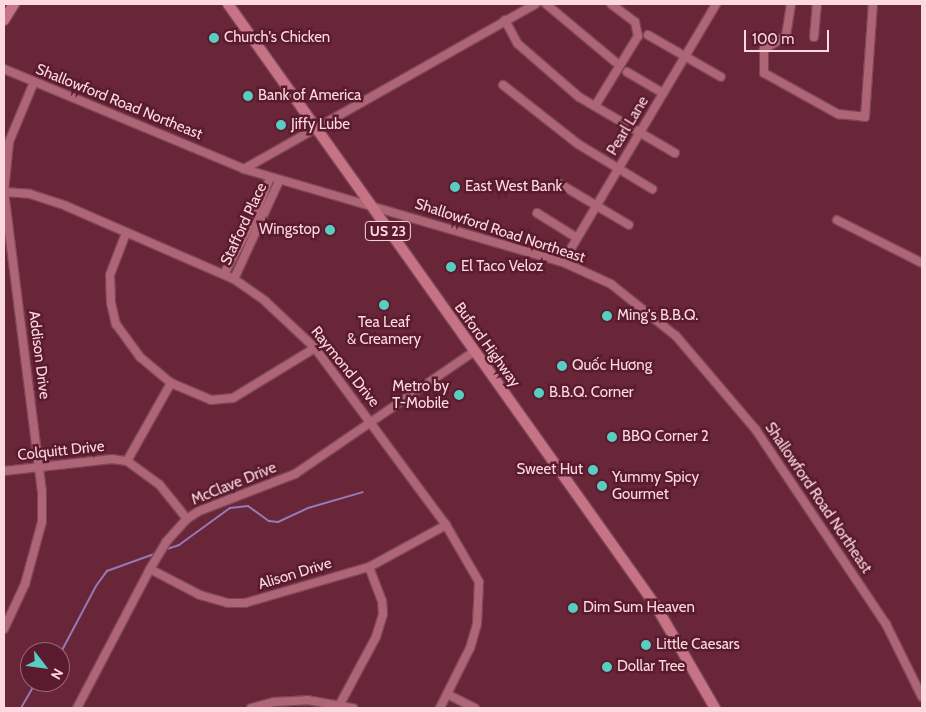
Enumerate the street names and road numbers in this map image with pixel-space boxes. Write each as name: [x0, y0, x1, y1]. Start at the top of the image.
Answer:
street label: Shallowford Road Northeast: [33, 60, 205, 144]
street label: Pearl Lane: [603, 93, 653, 159]
street label: Stafford Place: [217, 180, 271, 268]
street label: Shallowford Road Northeast: [413, 195, 587, 267]
road number: US 23: [364, 220, 412, 242]
street label: Buford Highway: [450, 299, 524, 391]
street label: Addison Drive: [25, 310, 53, 400]
street label: Raymond Drive: [307, 323, 383, 411]
street label: Shallowford Road Northeast: [761, 419, 875, 577]
street label: Colquitt Drive: [17, 437, 105, 465]
street label: McClave Drive: [189, 459, 279, 509]
street label: Alison Drive: [256, 554, 334, 594]

